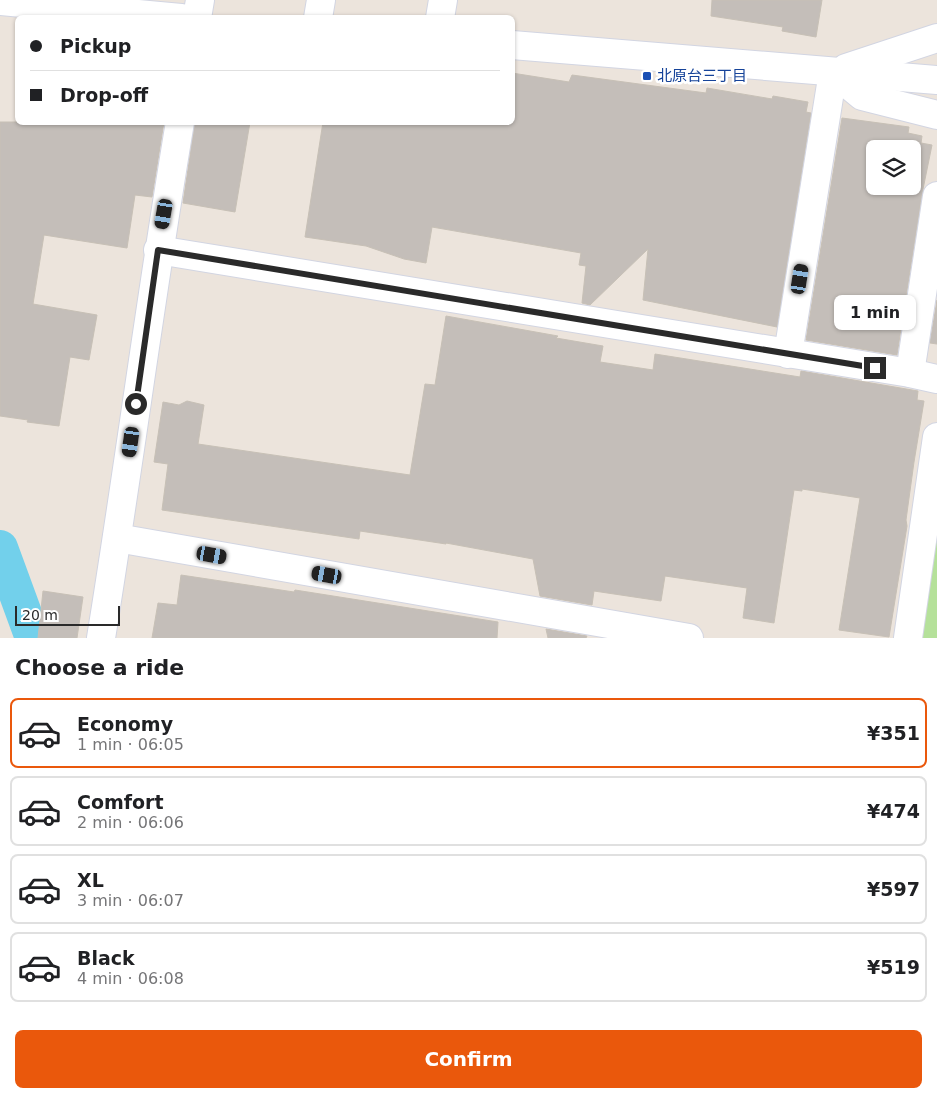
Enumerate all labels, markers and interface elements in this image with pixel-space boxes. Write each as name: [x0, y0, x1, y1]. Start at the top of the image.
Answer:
text: Pickup: [60, 35, 131, 57]
place label: 北原台三丁目: [657, 67, 747, 85]
marker: 北原台三丁目: [641, 70, 653, 82]
text: Drop-off: [60, 84, 148, 106]
map controls: [866, 140, 921, 195]
button: layers: [866, 140, 921, 195]
car: [154, 198, 173, 230]
car: [790, 263, 809, 295]
callout: 1 min: [834, 296, 916, 330]
text: 1 min: [850, 303, 900, 322]
route end: [864, 357, 886, 379]
route start: [125, 393, 147, 415]
car: [121, 426, 140, 458]
car: [195, 545, 228, 565]
car: [310, 565, 343, 585]
scale bar: [15, 603, 120, 626]
text: 20 m: [22, 607, 58, 623]
text: Choose a ride: [15, 655, 184, 680]
icon: car: [17, 711, 62, 756]
text: Economy: [77, 713, 173, 735]
text: ¥351: [867, 722, 920, 744]
text: 1 min · 06:05: [77, 735, 184, 754]
icon: car: [17, 789, 62, 834]
text: Comfort: [77, 791, 164, 813]
text: ¥474: [867, 800, 920, 822]
text: 2 min · 06:06: [77, 813, 184, 832]
icon: car: [17, 867, 62, 912]
text: XL: [77, 869, 104, 891]
text: ¥597: [867, 878, 920, 900]
text: 3 min · 06:07: [77, 891, 184, 910]
icon: car: [17, 945, 62, 990]
text: Black: [77, 947, 135, 969]
text: ¥519: [867, 956, 920, 978]
text: 4 min · 06:08: [77, 969, 184, 988]
button: Confirm: [15, 1030, 922, 1088]

